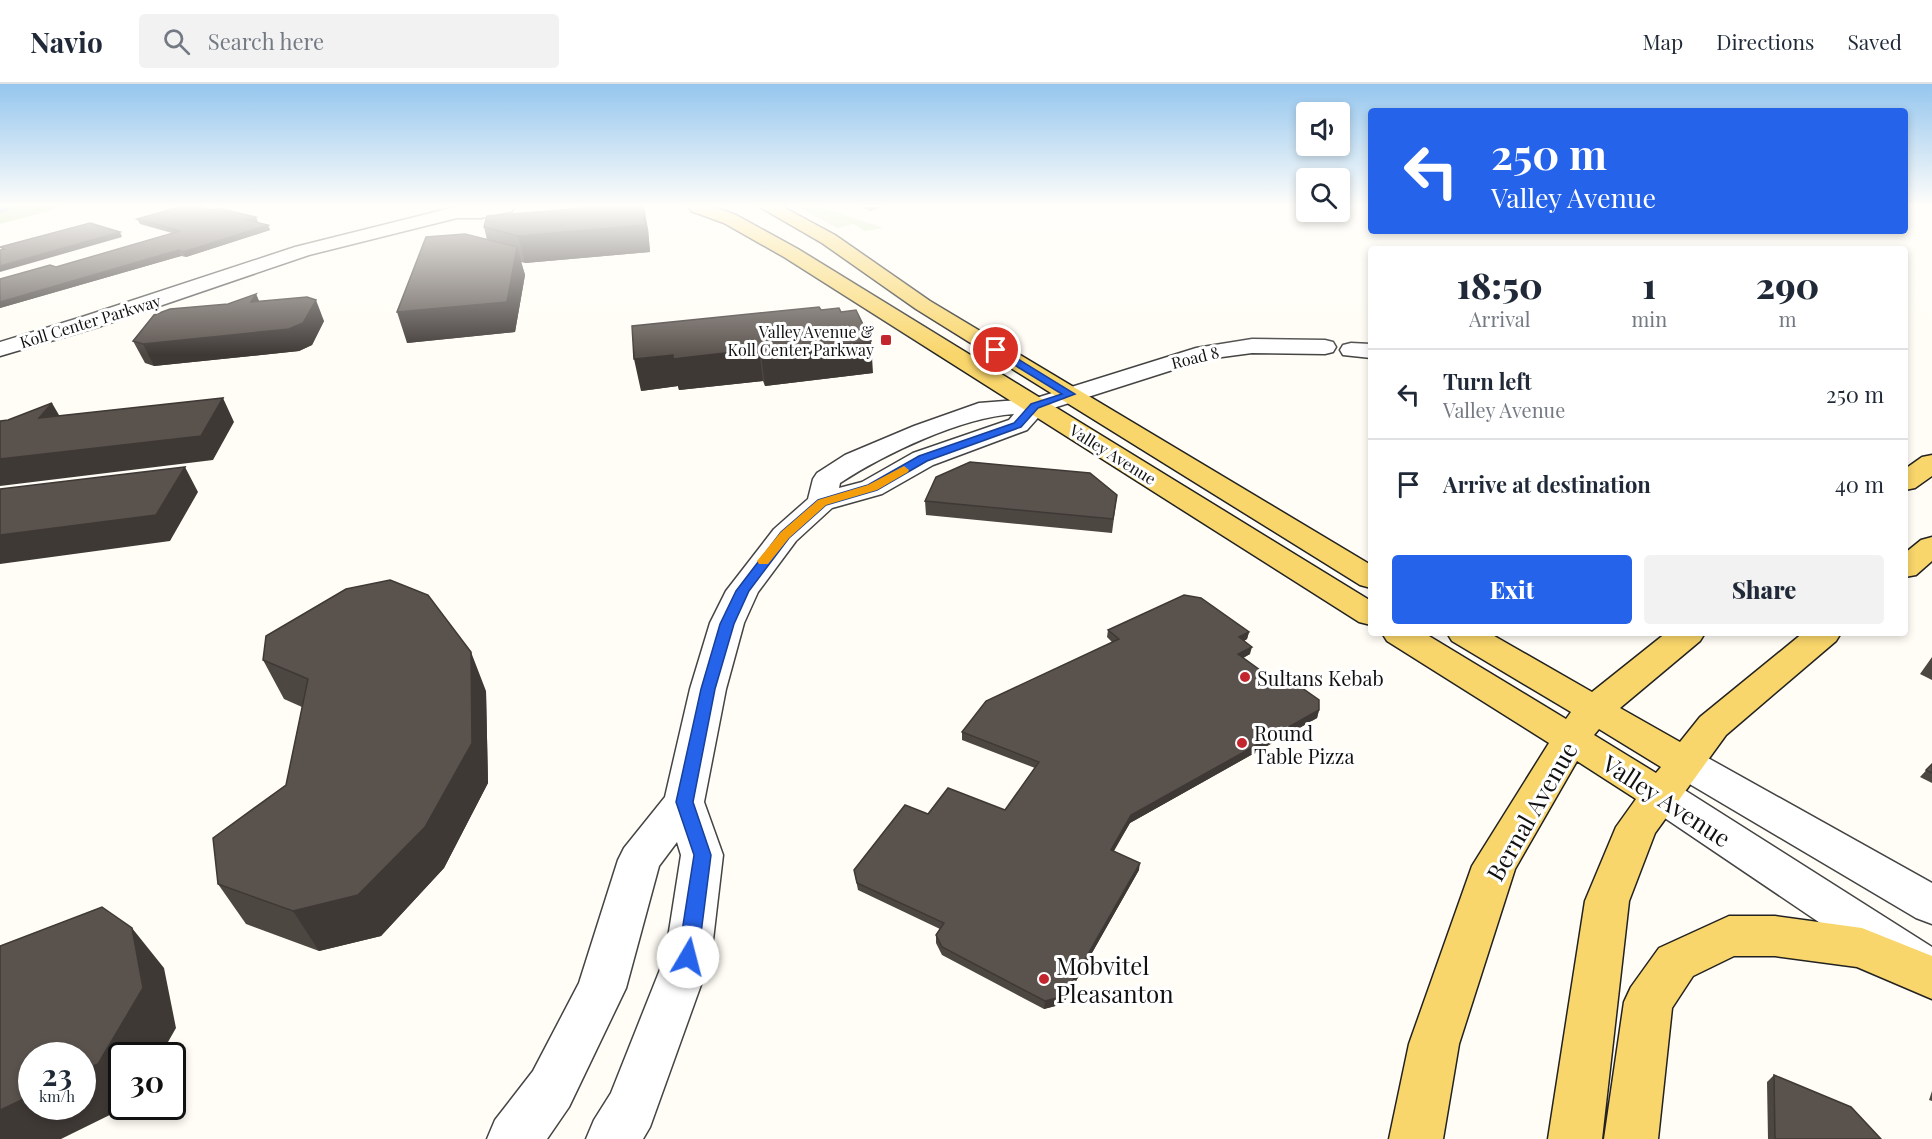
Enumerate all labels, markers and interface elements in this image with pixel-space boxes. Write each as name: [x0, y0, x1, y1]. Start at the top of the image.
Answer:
search box: [139, 14, 559, 68]
text: Navio: [30, 23, 103, 60]
icon: search: [160, 25, 193, 58]
text: Search here: [208, 26, 324, 56]
text: Map: [1642, 27, 1683, 55]
text: Directions: [1716, 27, 1814, 55]
text: Saved: [1847, 27, 1902, 55]
map controls: [1296, 102, 1350, 222]
button: sound: [1296, 102, 1350, 156]
text: 250 m: [1491, 125, 1607, 181]
icon: left: [1392, 132, 1470, 210]
button: search: [1296, 168, 1350, 222]
text: Valley Avenue: [1491, 179, 1656, 215]
text: 18:50: [1457, 260, 1543, 308]
text: 1: [1642, 260, 1656, 308]
text: 290: [1756, 260, 1819, 308]
street label: Koll Center Parkway: [17, 290, 163, 352]
text: Arrival: [1469, 305, 1531, 332]
text: min: [1632, 305, 1667, 332]
text: m: [1779, 305, 1796, 332]
place label: Valley Avenue & Koll Center Parkway: [728, 321, 875, 360]
pin: [970, 324, 1021, 375]
marker: Valley Avenue & Koll Center Parkway: [879, 333, 893, 347]
icon: arrive: [979, 333, 1012, 366]
street label: Road 8: [1169, 341, 1221, 373]
text: Turn left: [1443, 366, 1532, 396]
icon: left: [1392, 378, 1425, 411]
text: 250 m: [1826, 379, 1884, 409]
text: Valley Avenue: [1443, 396, 1565, 423]
street label: Valley Avenue: [1065, 419, 1160, 489]
icon: arrive: [1392, 468, 1425, 501]
text: Arrive at destination: [1443, 469, 1651, 499]
text: 40 m: [1835, 469, 1884, 499]
button: Exit: [1392, 555, 1632, 624]
button: Share: [1644, 555, 1884, 624]
place label: Sultans Kebab: [1257, 664, 1384, 691]
marker: Sultans Kebab: [1238, 670, 1252, 684]
place label: Round Table Pizza: [1254, 719, 1354, 769]
marker: Round Table Pizza: [1235, 736, 1249, 750]
street label: Bernal Avenue: [1478, 736, 1584, 886]
street label: Valley Avenue: [1596, 746, 1737, 853]
position arrow: [656, 925, 720, 989]
place label: Mobvitel Pleasanton: [1056, 949, 1174, 1009]
marker: Mobvitel Pleasanton: [1037, 972, 1051, 986]
speed limit sign: 30: [108, 1042, 186, 1120]
text: 23: [42, 1054, 72, 1094]
text: km/h: [39, 1086, 75, 1106]

